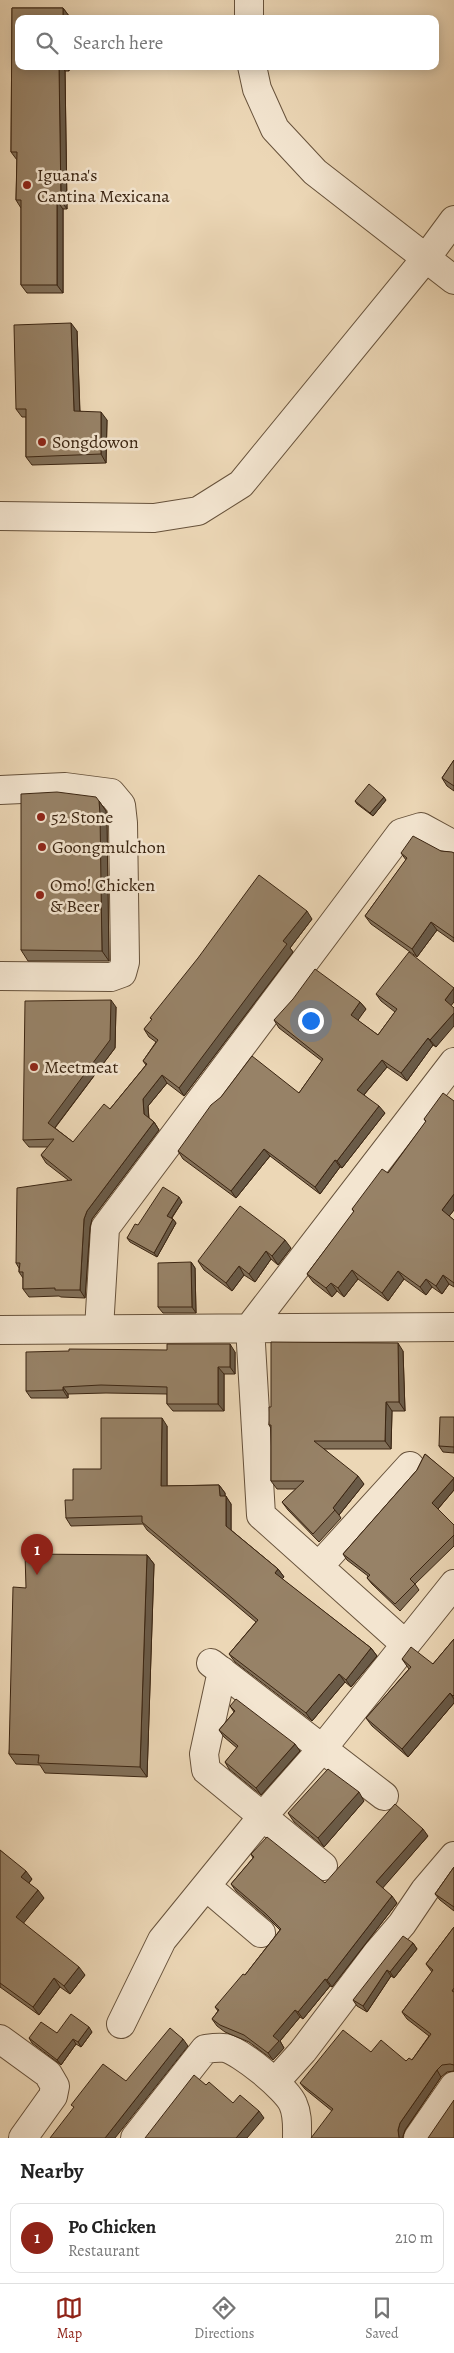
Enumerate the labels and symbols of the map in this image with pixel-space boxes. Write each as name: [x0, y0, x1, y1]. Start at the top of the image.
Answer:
place label: Iguana's Cantina Mexicana: [37, 163, 170, 208]
marker: Iguana's Cantina Mexicana: [21, 179, 33, 191]
place label: Songdowon: [52, 430, 139, 454]
marker: Songdowon: [36, 436, 48, 448]
place label: 52 Stone: [51, 805, 113, 829]
marker: 52 Stone: [35, 811, 47, 823]
place label: Goongmulchon: [52, 835, 166, 859]
marker: Goongmulchon: [36, 841, 48, 853]
place label: Omo! Chicken & Beer: [50, 873, 155, 918]
marker: Omo! Chicken & Beer: [34, 889, 46, 901]
your location: [298, 1008, 324, 1034]
place label: Meetmeat: [44, 1055, 118, 1079]
marker: Meetmeat: [28, 1061, 40, 1073]
pin: 1: [21, 1534, 53, 1575]

